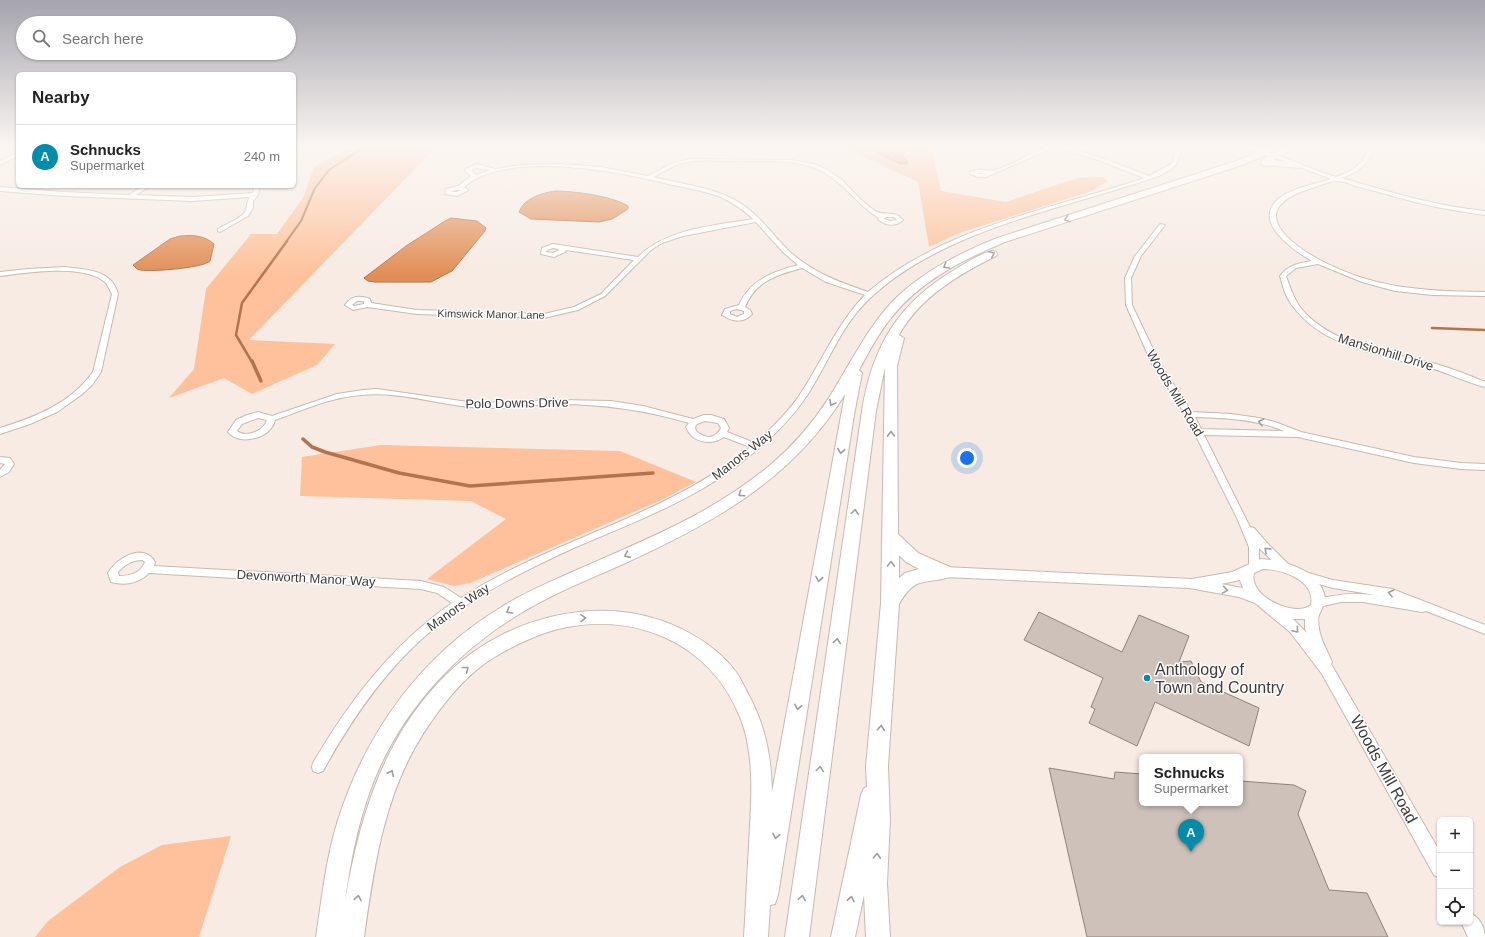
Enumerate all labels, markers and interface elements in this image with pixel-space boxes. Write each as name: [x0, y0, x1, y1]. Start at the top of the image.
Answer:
search box: [16, 16, 296, 60]
icon: search: [30, 27, 52, 49]
text: Search here: [62, 30, 144, 47]
text: Nearby: [32, 88, 90, 107]
text: Schnucks: [70, 141, 141, 158]
text: A: [40, 149, 50, 164]
text: 240 m: [244, 149, 280, 164]
text: Supermarket: [70, 158, 144, 173]
one-way arrow: [1063, 214, 1070, 222]
one-way arrow: [987, 251, 995, 259]
one-way arrow: [943, 261, 950, 268]
street label: Kimswick Manor Lane: [437, 307, 545, 321]
street label: Mansionhill Drive: [1336, 330, 1436, 374]
street label: Woods Mill Road: [1143, 347, 1207, 439]
street label: Polo Downs Drive: [465, 395, 569, 411]
one-way arrow: [830, 399, 837, 406]
one-way arrow: [1258, 418, 1265, 427]
street label: Manors Way: [709, 426, 776, 483]
one-way arrow: [887, 431, 895, 437]
one-way arrow: [837, 448, 846, 454]
your location: [957, 448, 977, 468]
one-way arrow: [738, 489, 745, 497]
one-way arrow: [850, 509, 859, 515]
one-way arrow: [1264, 547, 1272, 555]
one-way arrow: [623, 550, 631, 558]
one-way arrow: [887, 561, 895, 567]
street label: Devonworth Manor Way: [236, 567, 376, 589]
one-way arrow: [815, 576, 824, 582]
street label: Manors Way: [424, 580, 492, 634]
one-way arrow: [1221, 585, 1228, 594]
one-way arrow: [1388, 590, 1395, 598]
one-way arrow: [506, 607, 513, 614]
one-way arrow: [580, 614, 586, 623]
one-way arrow: [1292, 626, 1299, 633]
one-way arrow: [832, 638, 841, 644]
place label: Anthology of Town and Country: [1155, 661, 1284, 696]
one-way arrow: [462, 666, 469, 673]
marker: Anthology of Town and Country: [1142, 673, 1152, 683]
one-way arrow: [794, 704, 803, 711]
street label: Woods Mill Road: [1347, 712, 1421, 826]
one-way arrow: [876, 724, 885, 731]
popup: [1139, 754, 1243, 806]
text: Schnucks: [1154, 764, 1225, 781]
one-way arrow: [815, 766, 824, 773]
one-way arrow: [386, 770, 394, 778]
text: Supermarket: [1154, 781, 1228, 796]
map controls: [1437, 817, 1473, 925]
button: +: [1437, 817, 1473, 853]
pin: A: [1178, 819, 1204, 852]
one-way arrow: [773, 833, 781, 839]
one-way arrow: [872, 853, 881, 859]
button: −: [1437, 853, 1473, 889]
button: locate: [1437, 889, 1473, 925]
one-way arrow: [353, 895, 362, 902]
one-way arrow: [797, 895, 806, 901]
one-way arrow: [846, 896, 854, 902]

